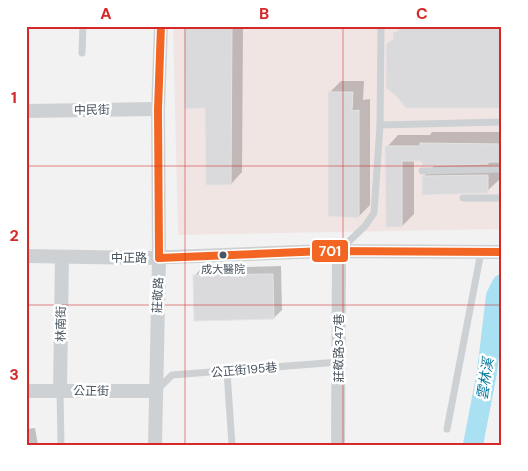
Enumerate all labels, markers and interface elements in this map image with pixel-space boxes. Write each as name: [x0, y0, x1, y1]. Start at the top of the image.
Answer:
text: A: [100, 3, 112, 24]
text: B: [259, 3, 269, 24]
text: C: [416, 3, 428, 24]
text: 1: [11, 87, 17, 108]
street label: 中民街: [74, 102, 110, 118]
text: 2: [9, 225, 19, 246]
line badge: 701: [311, 239, 349, 263]
text: 701: [319, 242, 341, 260]
street label: 中正路: [111, 250, 147, 266]
marker: 成大醫院: [218, 250, 228, 260]
place label: 成大醫院: [201, 262, 245, 276]
street label: 莊敬路: [149, 277, 167, 313]
street label: 林南街: [53, 306, 69, 342]
street label: 莊敬路347巷: [331, 314, 347, 382]
water label: 雲林溪: [473, 355, 497, 401]
street label: 公正街195巷: [210, 359, 278, 381]
text: 3: [9, 364, 19, 385]
street label: 公正街: [73, 383, 109, 399]

